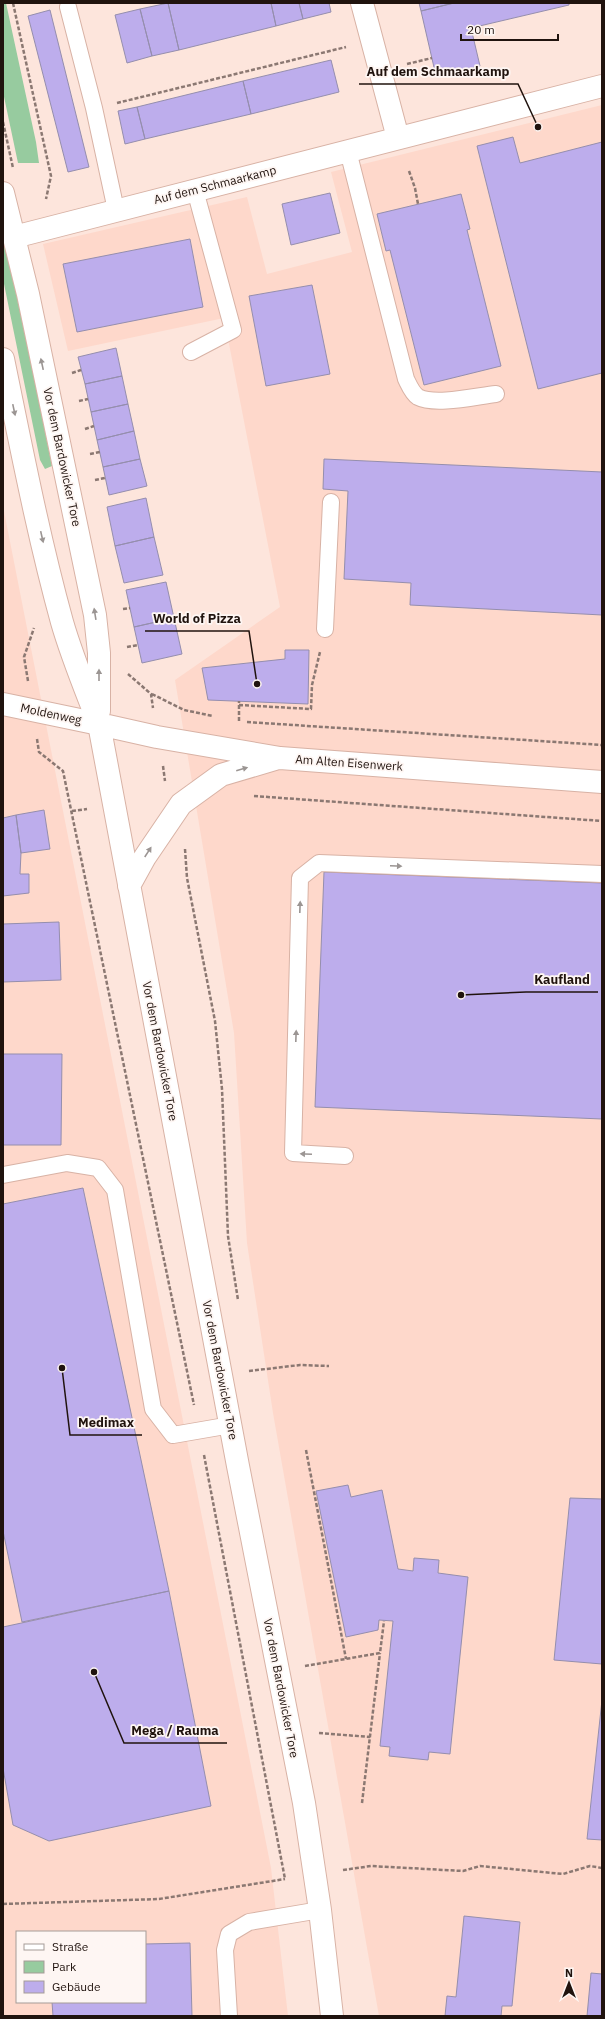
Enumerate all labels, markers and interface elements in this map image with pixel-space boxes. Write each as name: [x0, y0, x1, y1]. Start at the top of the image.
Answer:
scale bar: [461, 16, 558, 42]
text: 20 m: [467, 22, 495, 37]
callout: Auf dem Schmaarkamp: [359, 59, 518, 84]
text: Auf dem Schmaarkamp: [367, 63, 510, 80]
street label: Auf dem Schmaarkamp: [152, 162, 278, 207]
one-way arrow: [39, 358, 45, 370]
street label: Vor dem Bardowicker Tore: [40, 386, 85, 528]
one-way arrow: [11, 404, 17, 417]
one-way arrow: [39, 531, 45, 543]
callout: World of Pizza: [145, 606, 249, 631]
one-way arrow: [92, 608, 98, 620]
text: World of Pizza: [153, 610, 241, 627]
one-way arrow: [96, 668, 102, 681]
street label: Moldenweg: [19, 700, 84, 727]
street label: Am Alten Eisenwerk: [295, 751, 404, 774]
one-way arrow: [237, 766, 249, 772]
one-way arrow: [144, 847, 152, 857]
one-way arrow: [390, 863, 403, 869]
one-way arrow: [296, 901, 303, 913]
callout: Kaufland: [526, 967, 598, 992]
text: Kaufland: [534, 971, 590, 988]
street label: Vor dem Bardowicker Tore: [140, 980, 181, 1122]
one-way arrow: [293, 1029, 299, 1042]
one-way arrow: [299, 1151, 312, 1157]
street label: Vor dem Bardowicker Tore: [200, 1299, 241, 1441]
callout: Medimax: [70, 1410, 142, 1435]
text: Medimax: [78, 1414, 135, 1431]
street label: Vor dem Bardowicker Tore: [261, 1617, 302, 1759]
callout: Mega / Rauma: [124, 1718, 227, 1743]
text: Mega / Rauma: [131, 1722, 219, 1739]
legend: [16, 1931, 146, 2003]
text: Straße: [52, 1939, 89, 1954]
text: Park: [52, 1959, 77, 1974]
north arrow: [549, 1963, 589, 2003]
text: N: [565, 1966, 573, 1980]
text: Gebäude: [52, 1979, 101, 1994]

